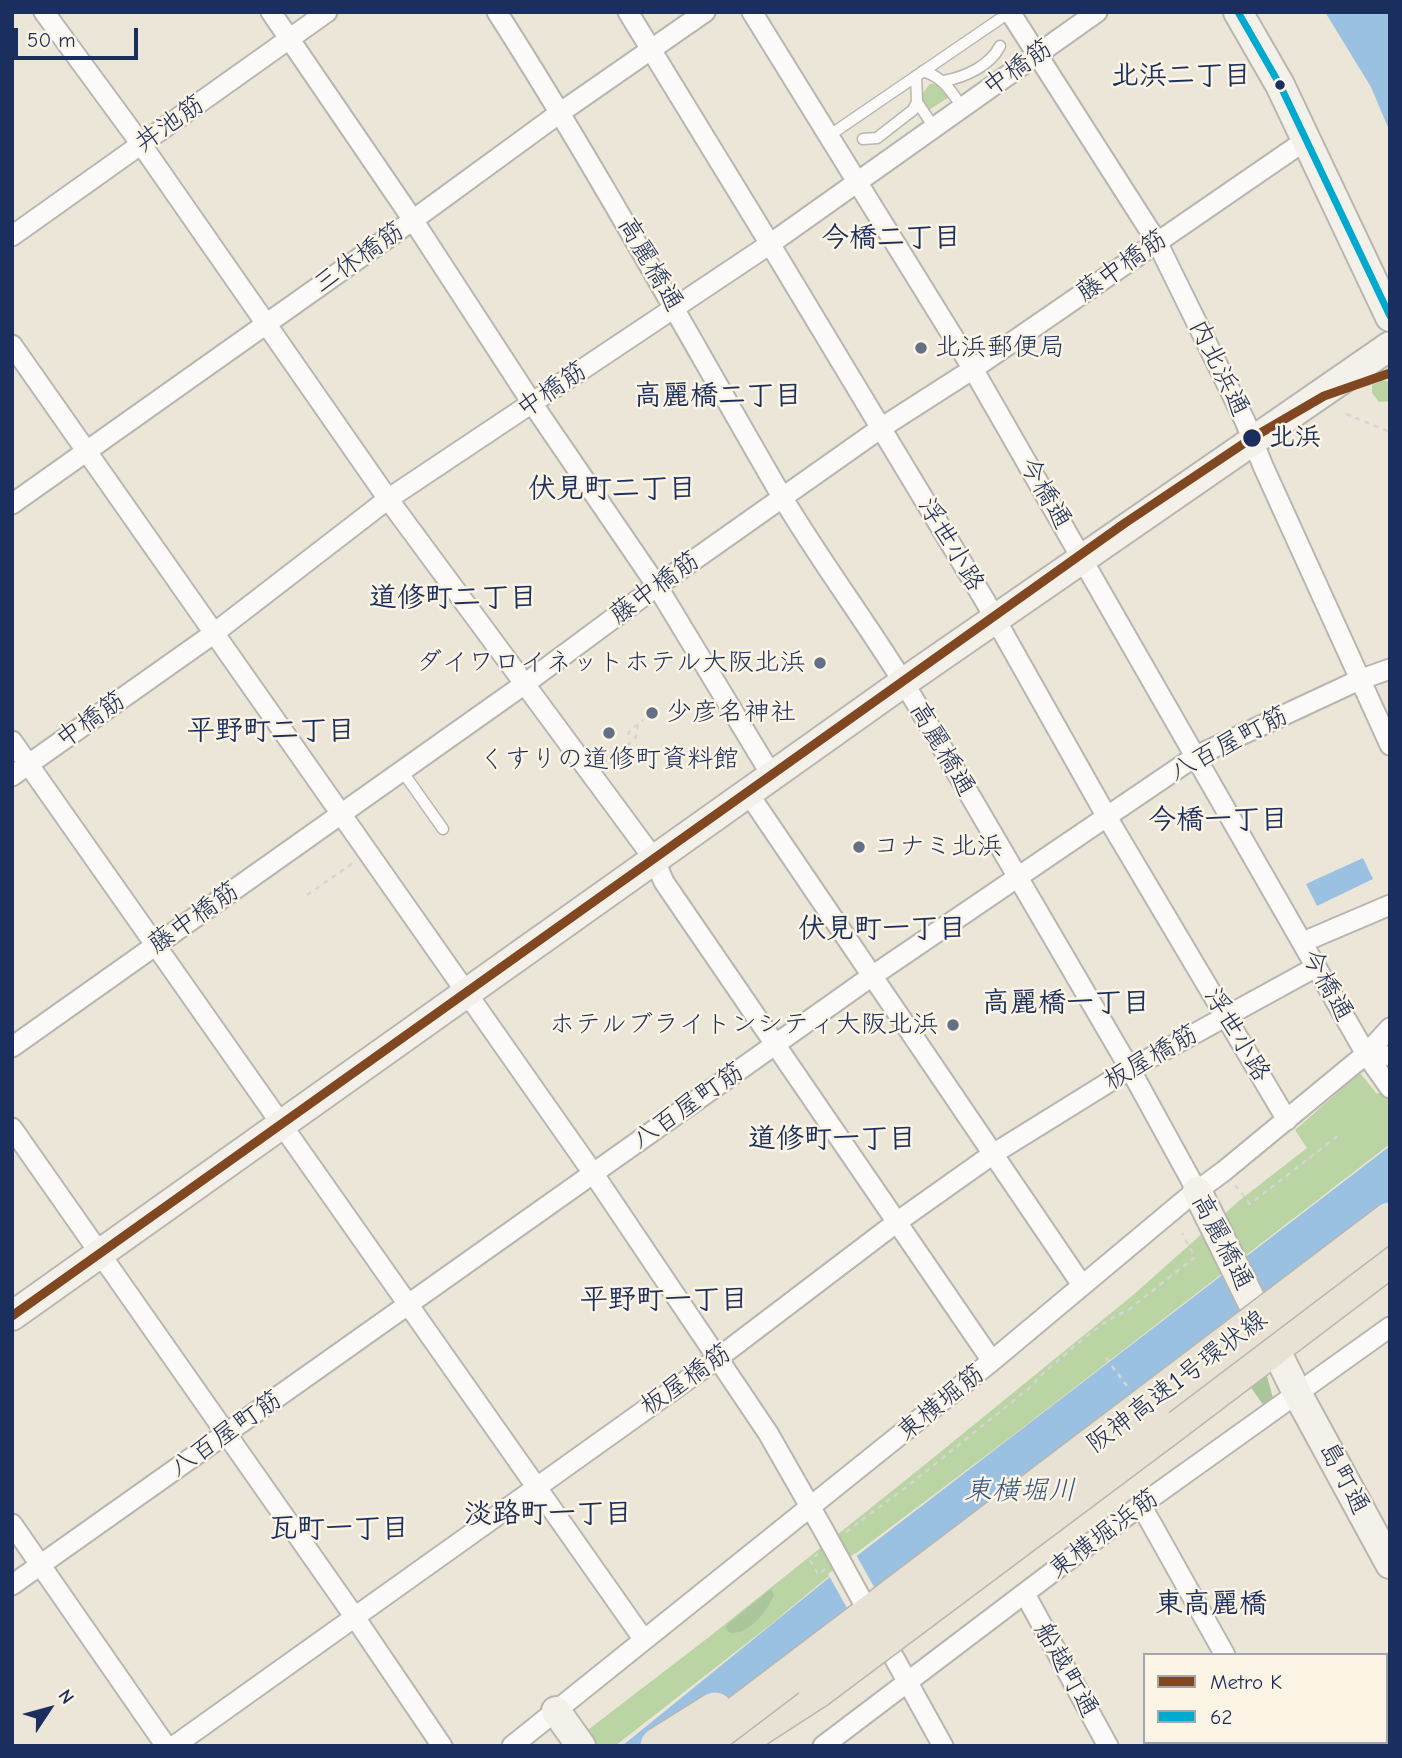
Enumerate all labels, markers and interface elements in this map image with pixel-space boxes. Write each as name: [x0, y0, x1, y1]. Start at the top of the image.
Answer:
scale bar: [18, 14, 142, 58]
text: 50 m: [27, 28, 76, 52]
street label: 中橋筋: [977, 33, 1059, 103]
district label: 北浜二丁目: [1111, 59, 1251, 93]
unlabelled marker: [1273, 78, 1287, 92]
street label: 丼池筋: [129, 89, 211, 159]
street label: 高麗橋通: [610, 211, 690, 317]
street label: 三休橋筋: [307, 215, 411, 301]
district label: 今橋二丁目: [821, 221, 961, 255]
street label: 藤中橋筋: [1070, 223, 1174, 309]
street label: 内北浜通: [1182, 314, 1256, 422]
place label: 北浜郵便局: [935, 332, 1065, 364]
marker: 北浜郵便局: [913, 340, 929, 356]
street label: 中橋筋: [511, 355, 593, 425]
district label: 高麗橋二丁目: [634, 379, 802, 413]
place label: 北浜: [1269, 422, 1321, 454]
marker: 北浜: [1241, 427, 1263, 449]
street label: 今橋通: [1012, 451, 1078, 535]
district label: 伏見町二丁目: [528, 472, 696, 506]
street label: 浮世小路: [911, 492, 991, 598]
street label: 藤中橋筋: [604, 545, 706, 631]
district label: 道修町二丁目: [369, 581, 537, 615]
place label: ダイワロイネットホテル大阪北浜: [416, 647, 806, 679]
marker: ダイワロイネットホテル大阪北浜: [812, 655, 828, 671]
street label: 中橋筋: [50, 685, 132, 755]
street label: 高麗橋通: [902, 696, 982, 802]
place label: 少彦名神社: [666, 697, 796, 729]
street label: 八百屋町筋: [1164, 700, 1294, 788]
marker: 少彦名神社: [644, 705, 660, 721]
district label: 平野町二丁目: [187, 714, 355, 748]
marker: くすりの道修町資料館: [601, 725, 617, 741]
place label: くすりの道修町資料館: [479, 744, 739, 776]
district label: 今橋一丁目: [1148, 803, 1288, 837]
place label: コナミ北浜: [873, 831, 1003, 863]
marker: コナミ北浜: [851, 839, 867, 855]
street label: 藤中橋筋: [142, 875, 246, 961]
district label: 伏見町一丁目: [798, 912, 966, 946]
street label: 今橋通: [1294, 943, 1360, 1027]
street label: 浮世小路: [1197, 982, 1277, 1088]
district label: 高麗橋一丁目: [982, 986, 1150, 1020]
place label: ホテルブライトンシティ大阪北浜: [549, 1009, 939, 1041]
marker: ホテルブライトンシティ大阪北浜: [945, 1017, 961, 1033]
street label: 板屋橋筋: [1098, 1018, 1204, 1098]
street label: 八百屋町筋: [626, 1056, 750, 1156]
district label: 道修町一丁目: [748, 1122, 916, 1156]
street label: 高麗橋通: [1184, 1189, 1260, 1295]
district label: 平野町一丁目: [580, 1283, 748, 1317]
street label: 阪神高速1号環状線: [1080, 1304, 1274, 1460]
street label: 板屋橋筋: [634, 1337, 738, 1423]
street label: 東横堀筋: [891, 1358, 991, 1448]
street label: 八百屋町筋: [164, 1384, 288, 1484]
street label: 島町通: [1312, 1436, 1376, 1520]
water label: 東横堀川: [964, 1474, 1076, 1508]
street label: 東横堀浜筋: [1043, 1482, 1165, 1586]
district label: 淡路町一丁目: [464, 1497, 632, 1531]
district label: 瓦町一丁目: [269, 1512, 409, 1546]
district label: 東高麗橋: [1155, 1587, 1267, 1621]
street label: 船越町通: [1027, 1617, 1105, 1723]
legend: [1143, 1653, 1388, 1744]
text: Metro K: [1210, 1670, 1282, 1694]
north arrow: [14, 1674, 84, 1744]
text: N: [53, 1685, 79, 1708]
text: 62: [1210, 1705, 1232, 1729]

